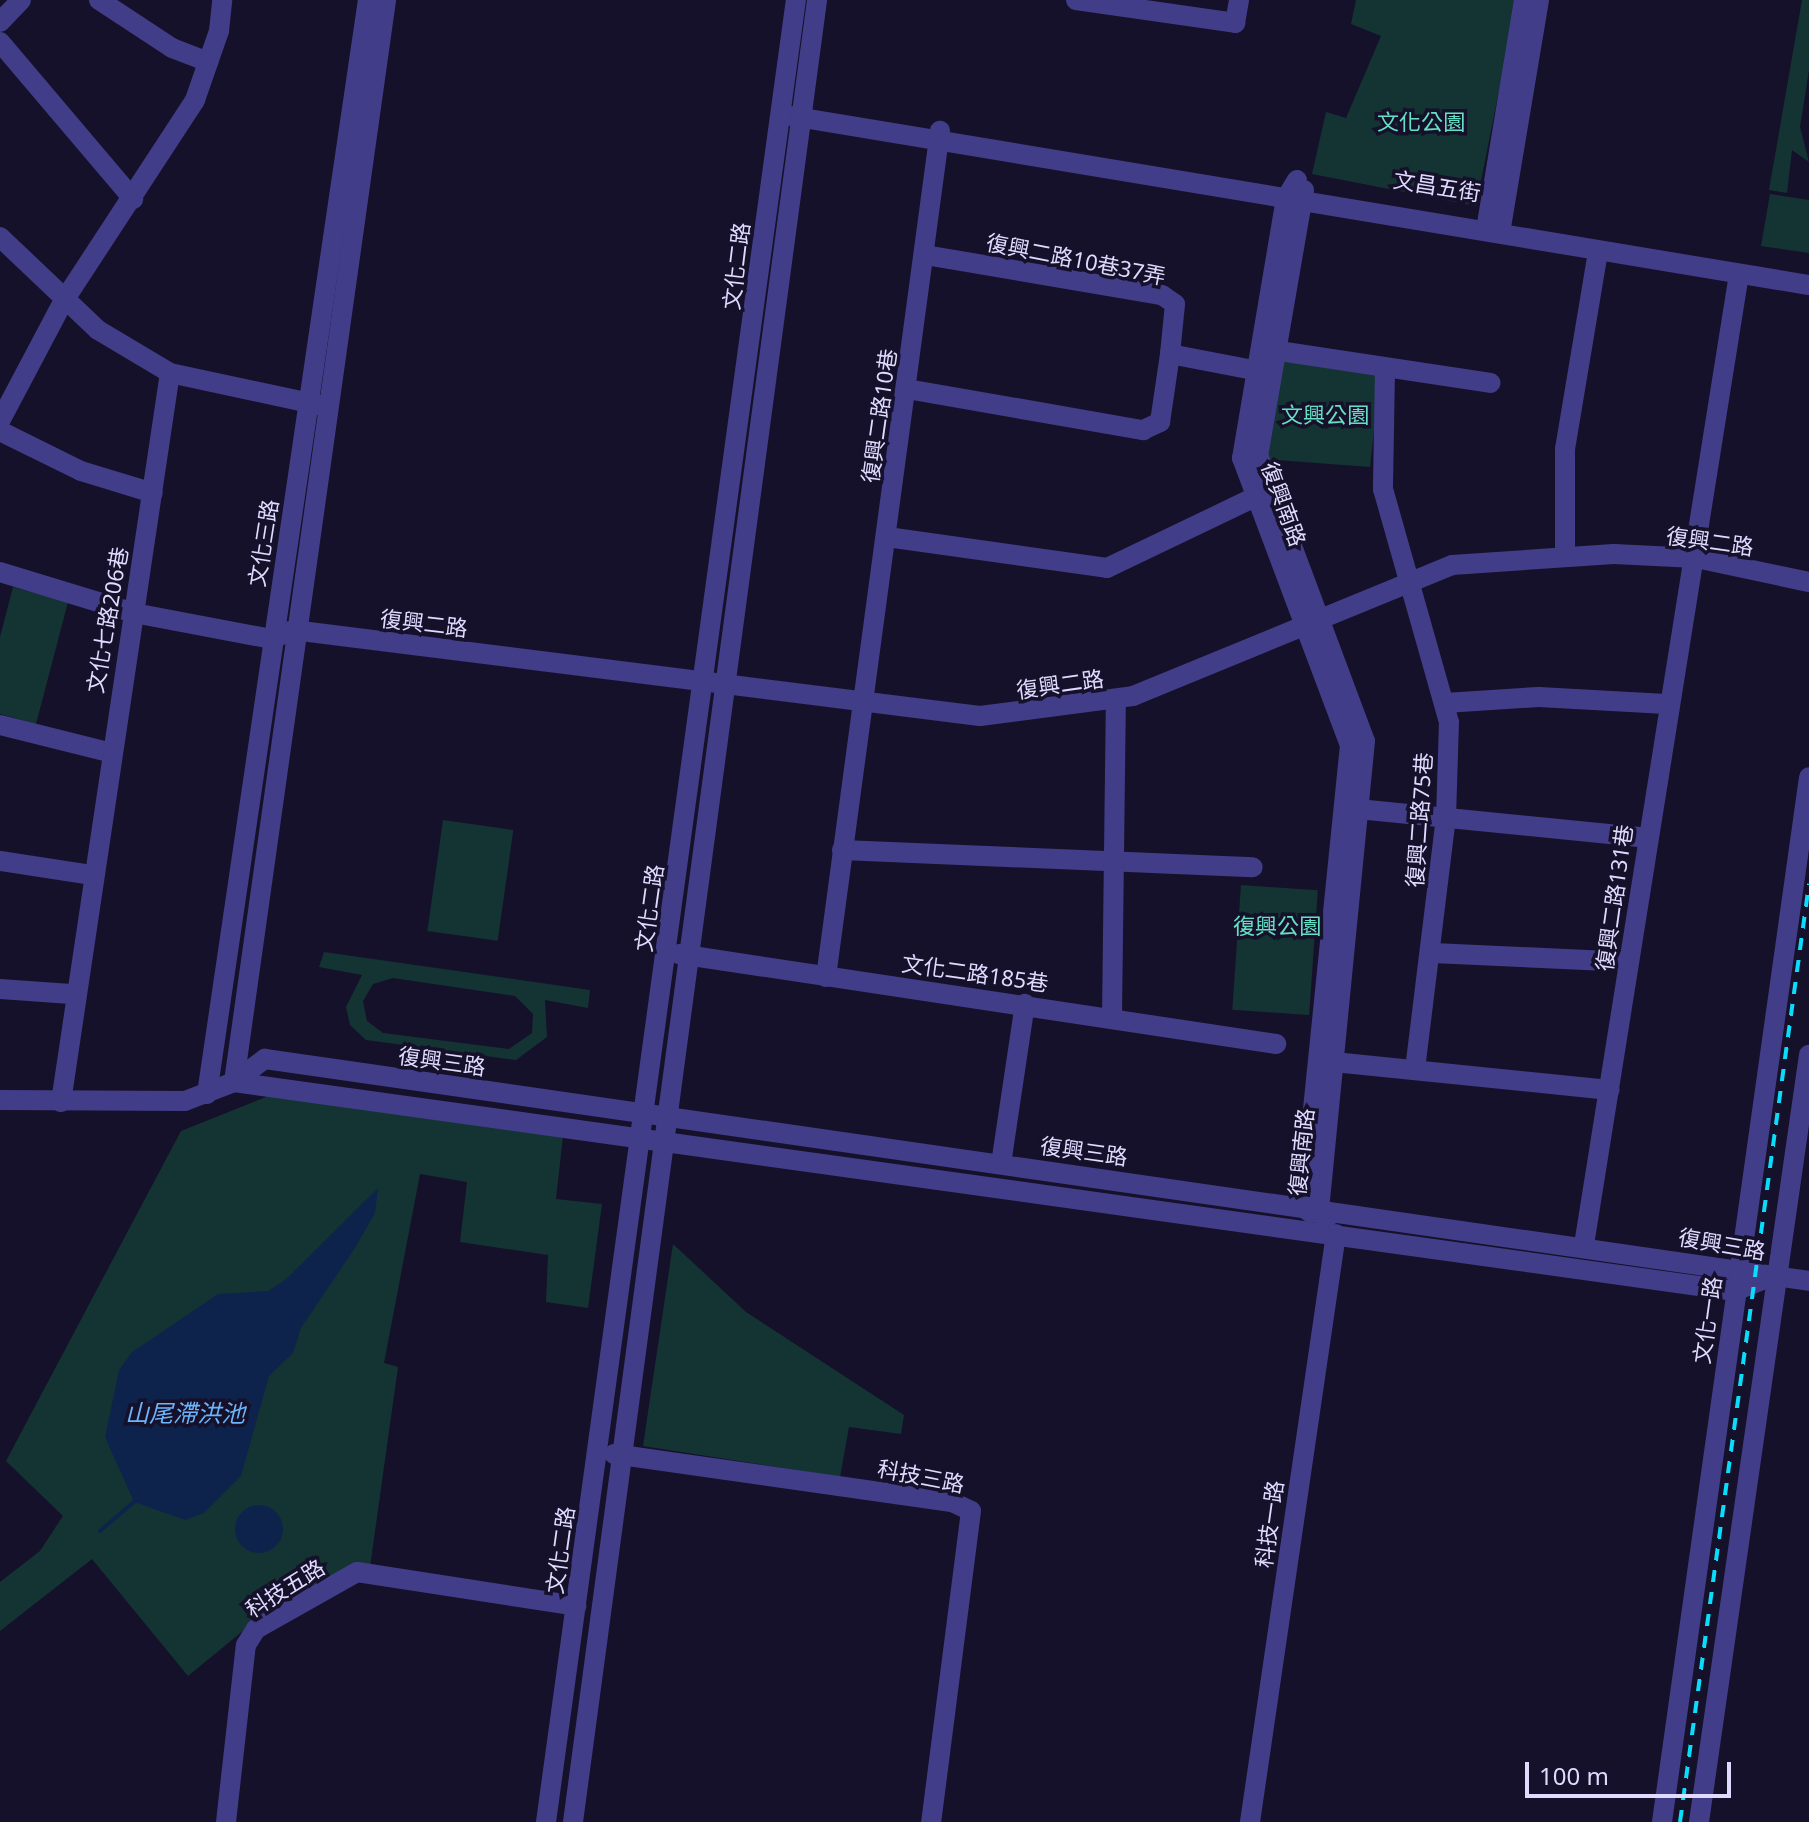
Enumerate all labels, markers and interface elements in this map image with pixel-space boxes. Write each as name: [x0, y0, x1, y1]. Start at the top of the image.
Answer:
park label: 文化公園: [1377, 109, 1465, 135]
street label: 文昌五街: [1391, 166, 1483, 206]
street label: 文化二路: [718, 221, 754, 311]
street label: 復興二路10巷37弄: [984, 229, 1168, 289]
street label: 復興二路10巷: [857, 347, 901, 485]
park label: 文興公園: [1281, 402, 1369, 428]
street label: 復興南路: [1257, 458, 1311, 550]
street label: 文化三路: [243, 497, 283, 589]
street label: 復興二路: [1665, 522, 1755, 560]
street label: 文化七路206巷: [81, 545, 133, 695]
street label: 復興二路: [379, 605, 469, 641]
street label: 復興二路: [1015, 665, 1105, 703]
street label: 復興二路75巷: [1401, 752, 1437, 888]
street label: 復興二路131巷: [1591, 823, 1637, 973]
street label: 文化二路: [630, 863, 668, 953]
park label: 復興公園: [1233, 913, 1321, 939]
street label: 文化二路185巷: [900, 950, 1050, 996]
street label: 復興三路: [397, 1042, 487, 1080]
street label: 復興南路: [1283, 1107, 1319, 1197]
street label: 復興三路: [1039, 1132, 1129, 1170]
street label: 復興三路: [1676, 1223, 1768, 1265]
street label: 文化一路: [1688, 1275, 1726, 1365]
water label: 山尾滯洪池: [125, 1399, 245, 1427]
street label: 科技三路: [875, 1455, 967, 1497]
street label: 科技一路: [1250, 1479, 1288, 1569]
street label: 文化二路: [541, 1505, 579, 1595]
street label: 科技五路: [241, 1553, 329, 1623]
scale bar: [1529, 1746, 1735, 1796]
text: 100 m: [1539, 1759, 1609, 1792]

